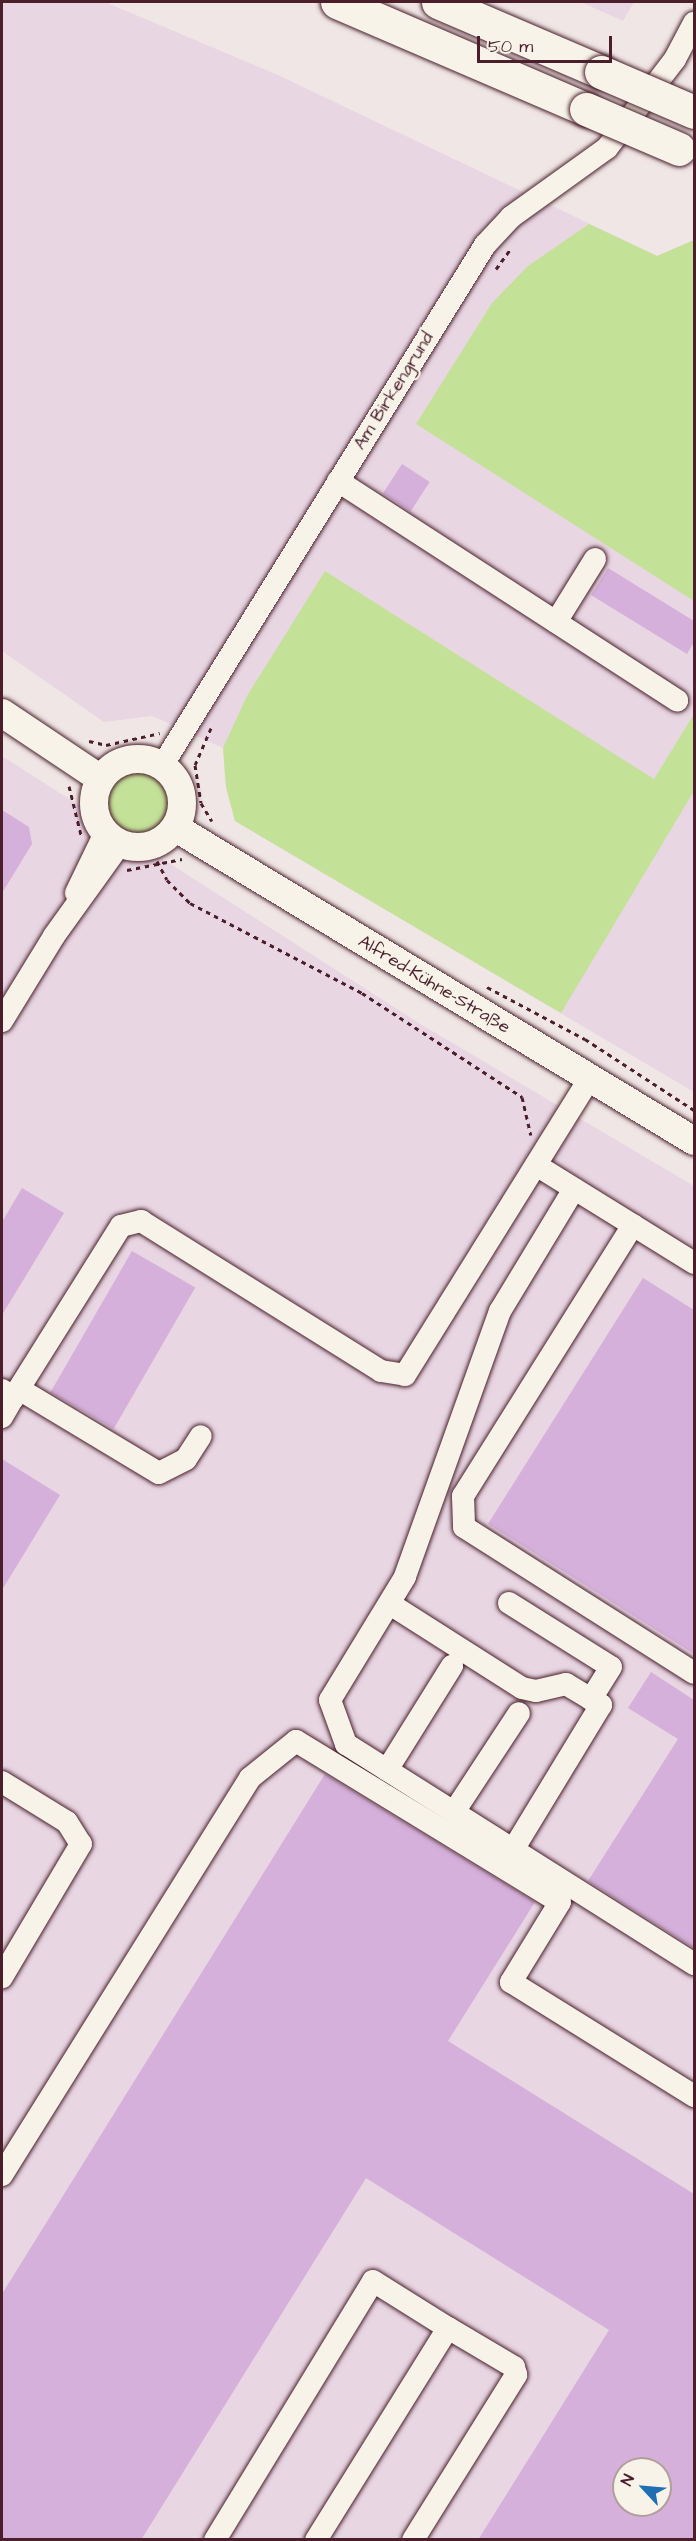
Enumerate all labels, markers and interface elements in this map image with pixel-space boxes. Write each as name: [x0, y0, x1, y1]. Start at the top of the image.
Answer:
scale bar: [480, 24, 615, 62]
text: 50 m: [488, 34, 533, 59]
street label: Am Birkengrund: [349, 328, 439, 454]
street label: Alfred-Kühne-Straße: [354, 931, 514, 1039]
north arrow: [612, 2457, 672, 2517]
text: N: [616, 2471, 640, 2489]

